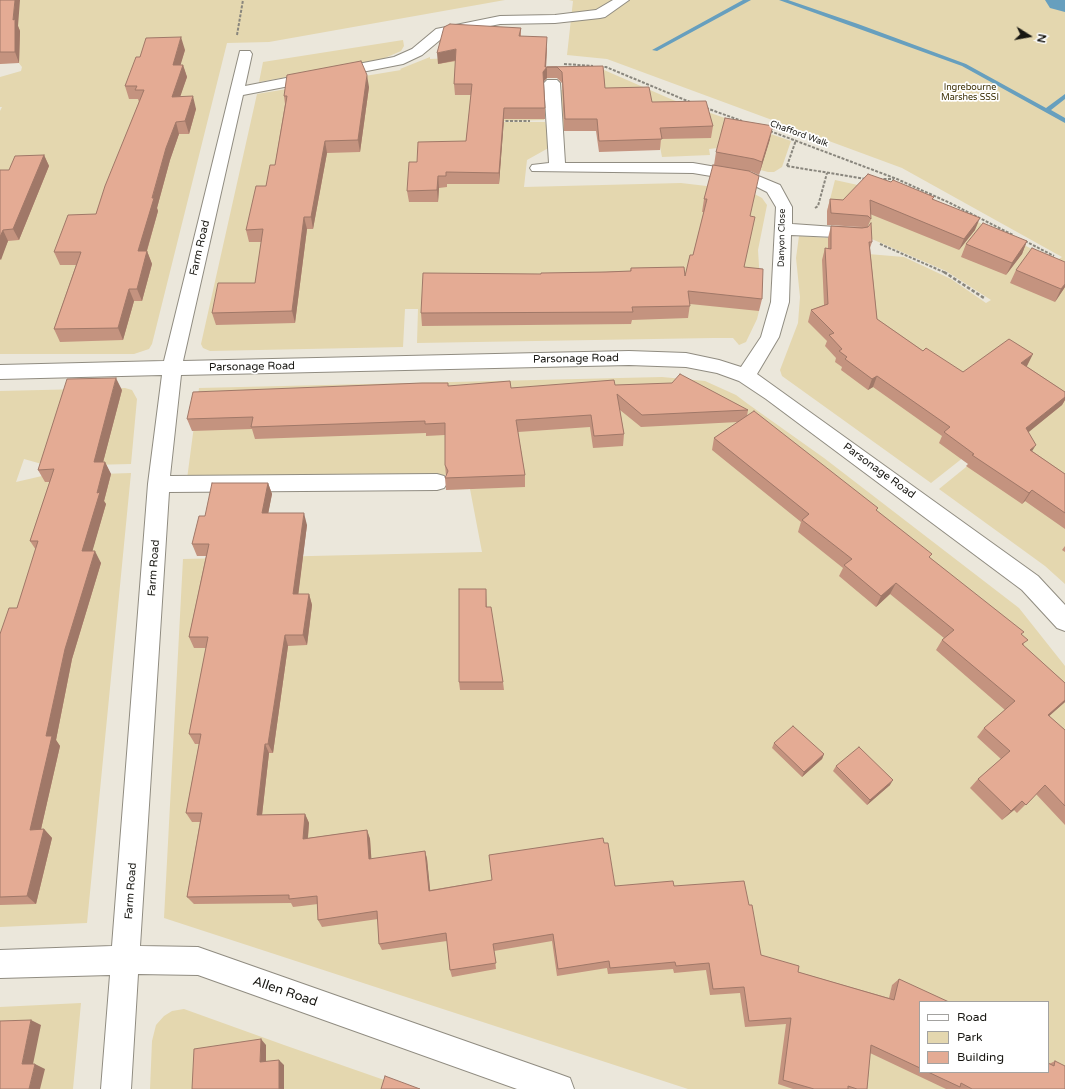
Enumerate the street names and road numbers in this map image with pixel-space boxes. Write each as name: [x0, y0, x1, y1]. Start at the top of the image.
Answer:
street label: Chafford Walk: [768, 118, 830, 150]
street label: Danyon Close: [776, 209, 788, 267]
street label: Farm Road: [187, 219, 213, 277]
street label: Parsonage Road: [533, 352, 619, 366]
street label: Parsonage Road: [209, 360, 295, 374]
street label: Parsonage Road: [840, 440, 918, 502]
street label: Farm Road: [145, 539, 163, 597]
street label: Farm Road: [122, 862, 140, 920]
street label: Allen Road: [251, 974, 319, 1010]

